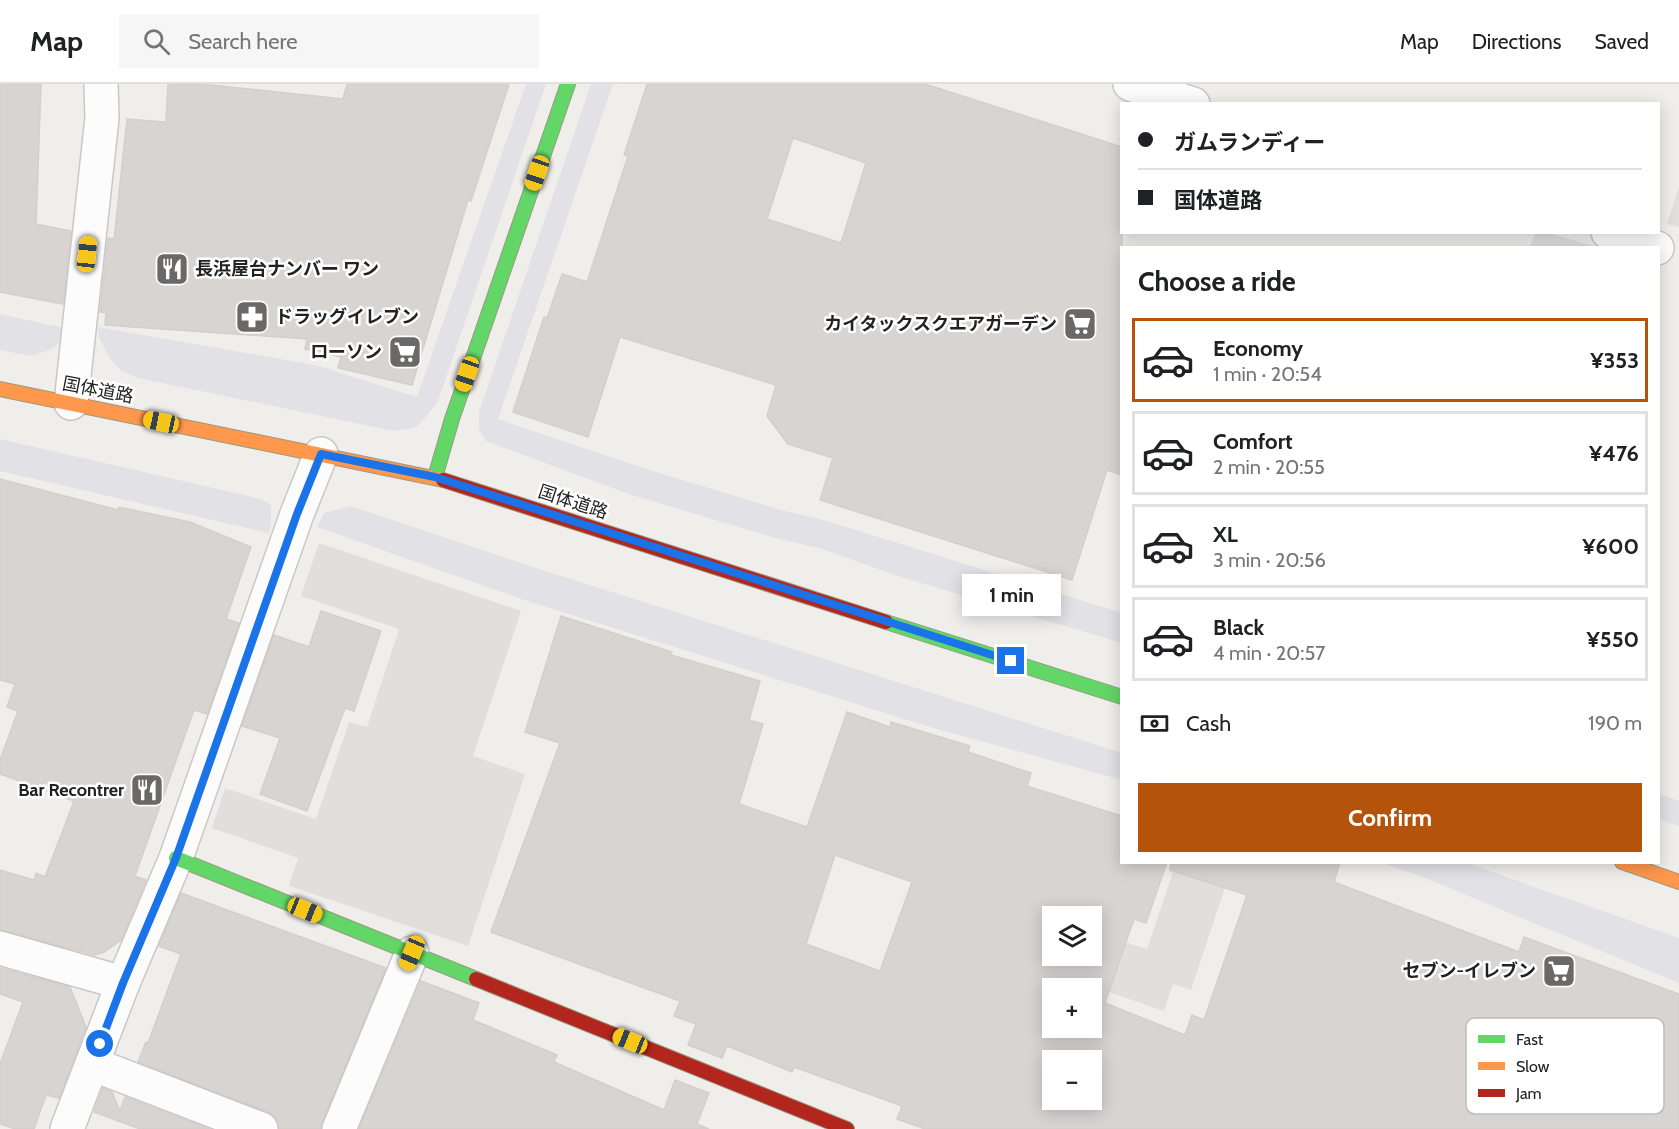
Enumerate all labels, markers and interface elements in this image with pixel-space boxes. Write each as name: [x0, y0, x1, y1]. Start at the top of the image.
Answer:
search box: [119, 14, 539, 68]
text: Map: [30, 24, 83, 58]
icon: search: [140, 25, 173, 58]
text: Search here: [188, 28, 297, 55]
text: Map: [1400, 29, 1439, 54]
text: Directions: [1472, 29, 1561, 54]
text: Saved: [1594, 29, 1649, 54]
text: ガムランディー: [1174, 129, 1325, 156]
car: [523, 153, 551, 193]
text: 国体道路: [1174, 187, 1262, 214]
car: [76, 235, 98, 273]
restaurant icon: 長浜屋台ナンバー ワン: [154, 251, 190, 287]
place label: 長浜屋台ナンバー ワン: [195, 258, 379, 280]
text: Choose a ride: [1138, 265, 1296, 298]
pharmacy icon: ドラッグイレブン: [234, 299, 270, 335]
place label: ドラッグイレブン: [275, 306, 419, 328]
supermarket icon: カイタックスクエアガーデン: [1062, 306, 1098, 342]
place label: カイタックスクエアガーデン: [824, 313, 1057, 335]
icon: car: [1141, 333, 1195, 387]
supermarket icon: ローソン: [387, 334, 423, 370]
text: Economy: [1213, 335, 1303, 362]
place label: ローソン: [310, 341, 382, 363]
text: ¥353: [1590, 347, 1639, 374]
car: [453, 354, 481, 394]
text: 1 min · 20:54: [1213, 362, 1322, 386]
street label: 国体道路: [61, 372, 135, 408]
car: [142, 409, 180, 435]
icon: car: [1141, 426, 1195, 480]
text: Comfort: [1213, 428, 1292, 455]
text: ¥476: [1589, 440, 1639, 467]
text: 2 min · 20:55: [1213, 455, 1325, 479]
street label: 国体道路: [535, 480, 611, 524]
icon: car: [1141, 519, 1195, 573]
text: XL: [1213, 521, 1238, 548]
text: ¥600: [1582, 533, 1639, 560]
text: 3 min · 20:56: [1213, 548, 1326, 572]
callout: 1 min: [962, 574, 1060, 616]
text: 1 min: [989, 583, 1034, 607]
icon: car: [1141, 612, 1195, 666]
text: Black: [1213, 614, 1264, 641]
text: ¥550: [1587, 626, 1639, 653]
text: 4 min · 20:57: [1213, 641, 1325, 665]
route end: [997, 647, 1024, 674]
icon: cash: [1138, 707, 1171, 740]
text: Cash: [1186, 710, 1231, 737]
text: 190 m: [1588, 711, 1642, 735]
restaurant icon: Bar Recontrer: [129, 772, 165, 808]
place label: Bar Recontrer: [18, 779, 124, 801]
button: Confirm: [1138, 783, 1642, 852]
car: [285, 895, 325, 925]
map controls: [1042, 906, 1102, 1110]
button: layers: [1042, 906, 1102, 966]
car: [397, 933, 427, 973]
supermarket icon: セブン-イレブン: [1541, 953, 1577, 989]
place label: セブン-イレブン: [1402, 960, 1536, 982]
button: +: [1042, 978, 1102, 1038]
legend: [1466, 1018, 1664, 1114]
car: [610, 1026, 650, 1056]
route start: [86, 1030, 113, 1057]
text: Fast: [1516, 1030, 1544, 1049]
button: −: [1042, 1050, 1102, 1110]
text: Slow: [1516, 1057, 1550, 1076]
text: Jam: [1515, 1084, 1542, 1103]

